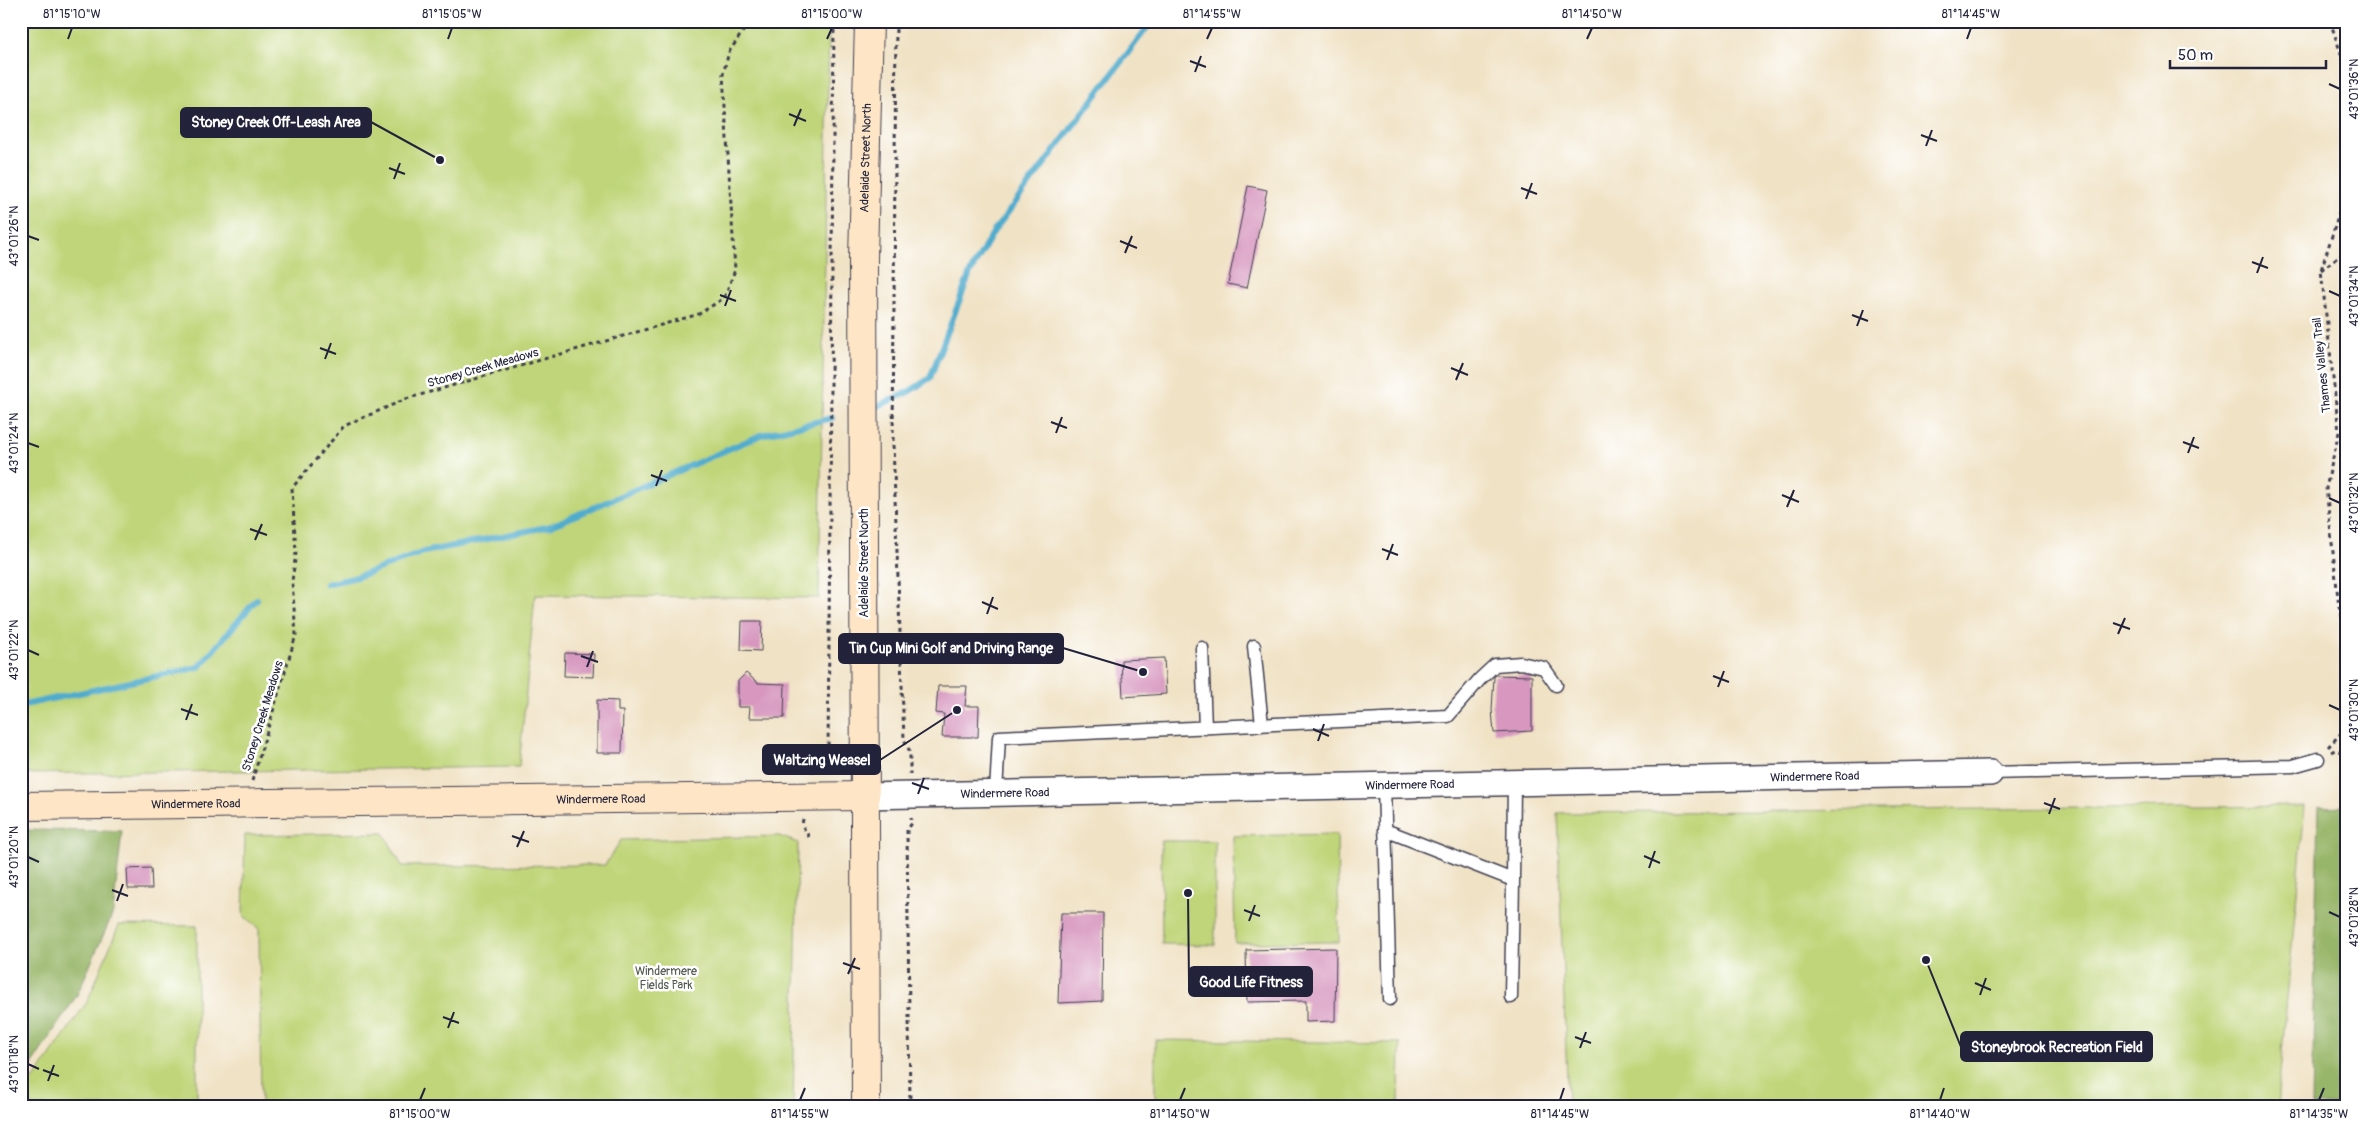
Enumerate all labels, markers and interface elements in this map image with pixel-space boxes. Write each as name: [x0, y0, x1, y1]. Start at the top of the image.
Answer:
text: 81°15'10"W: [43, 7, 101, 22]
text: 81°15'05"W: [422, 7, 482, 22]
text: 81°15'00"W: [801, 7, 863, 22]
text: 81°14'55"W: [1183, 7, 1241, 22]
text: 81°14'50"W: [1562, 7, 1622, 22]
text: 81°14'45"W: [1942, 7, 2000, 22]
scale bar: [2170, 38, 2327, 70]
text: 50 m: [2178, 46, 2213, 65]
text: 43°01'36"N: [2347, 59, 2362, 119]
street label: Adelaide Street North: [857, 103, 874, 213]
callout: Stoney Creek Off-Leash Area: [181, 108, 371, 137]
text: Stoney Creek Off-Leash Area: [191, 114, 361, 131]
text: 43°01'26"N: [7, 206, 22, 266]
text: 43°01'34"N: [2347, 266, 2362, 326]
street label: Thames Valley Trail: [2310, 316, 2334, 413]
street label: Stoney Creek Meadows: [426, 345, 541, 391]
text: 43°01'24"N: [7, 413, 22, 473]
text: 43°01'32"N: [2347, 473, 2362, 533]
street label: Adelaide Street North: [857, 508, 872, 618]
text: 43°01'22"N: [7, 620, 22, 680]
callout: Tin Cup Mini Golf and Driving Range: [839, 634, 1063, 663]
text: Tin Cup Mini Golf and Driving Range: [848, 640, 1054, 657]
street label: Stoney Creek Meadows: [239, 658, 287, 773]
text: 43°01'30"N: [2347, 679, 2362, 741]
callout: Waltzing Weasel: [763, 745, 880, 774]
text: Waltzing Weasel: [774, 752, 870, 769]
street label: Windermere Road: [1770, 768, 1860, 785]
street label: Windermere Road: [1365, 776, 1455, 793]
street label: Windermere Road: [960, 785, 1050, 802]
street label: Windermere Road: [556, 791, 646, 807]
street label: Windermere Road: [151, 796, 241, 812]
text: 43°01'20"N: [7, 826, 22, 888]
text: 43°01'28"N: [2347, 887, 2362, 947]
park label: Windermere Fields Park: [635, 964, 697, 993]
callout: Good Life Fitness: [1189, 967, 1312, 996]
text: Good Life Fitness: [1199, 974, 1303, 991]
callout: Stoneybrook Recreation Field: [1961, 1032, 2152, 1061]
text: 43°01'18"N: [7, 1035, 22, 1093]
text: Stoneybrook Recreation Field: [1971, 1039, 2143, 1056]
text: 81°15'00"W: [389, 1107, 451, 1122]
text: 81°14'55"W: [771, 1107, 829, 1122]
text: 81°14'50"W: [1150, 1107, 1210, 1122]
text: 81°14'45"W: [1531, 1107, 1589, 1122]
text: 81°14'40"W: [1910, 1107, 1970, 1122]
text: 81°14'35"W: [2290, 1107, 2348, 1122]

